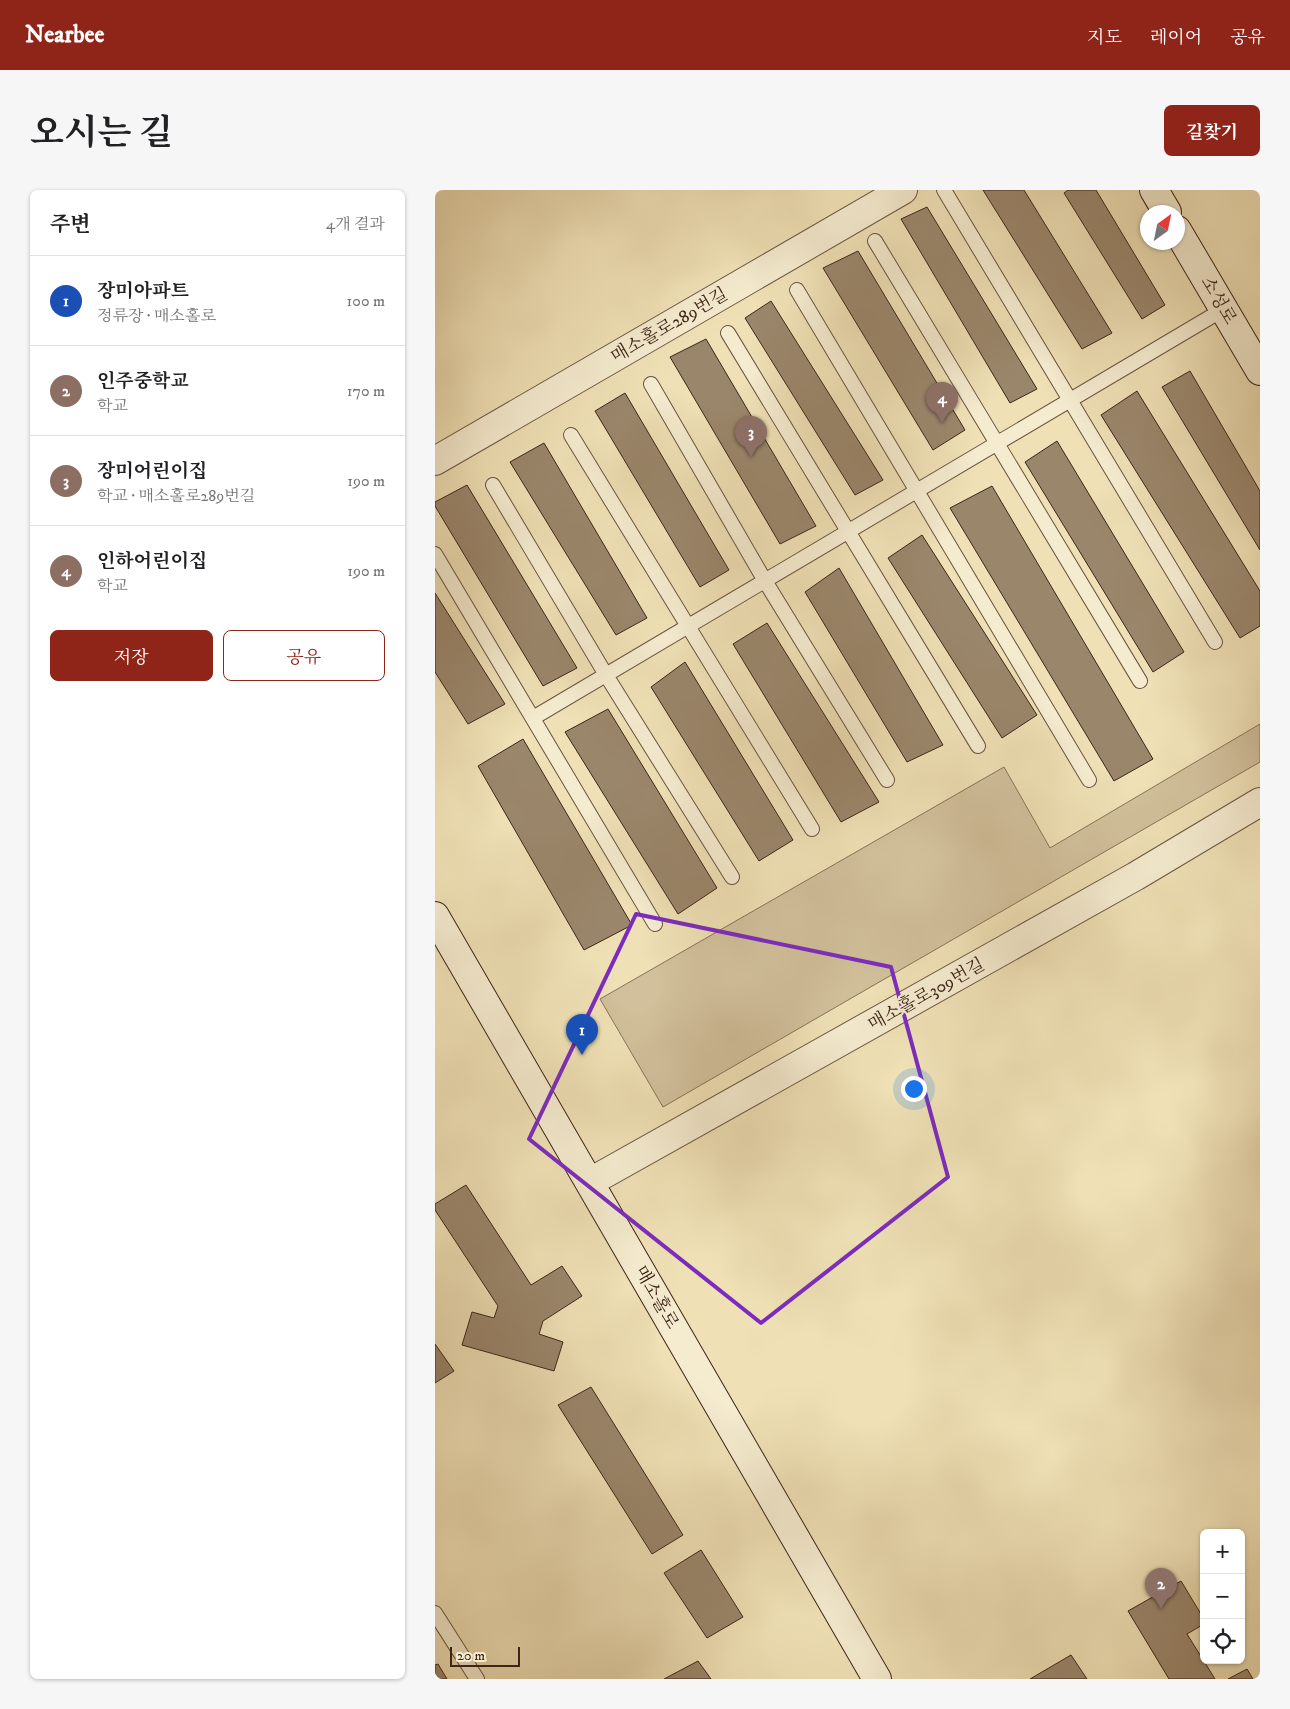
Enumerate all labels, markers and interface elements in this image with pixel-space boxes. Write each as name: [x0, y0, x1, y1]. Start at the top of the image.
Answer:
text: Nearbee: [25, 20, 104, 50]
text: 지도: [1087, 27, 1122, 49]
text: 레이어: [1150, 27, 1202, 49]
text: 공유: [1230, 27, 1265, 49]
button: 길찾기: [1164, 105, 1260, 156]
text: 오시는 길: [30, 112, 173, 156]
north arrow: [1140, 205, 1185, 250]
text: 주변: [50, 212, 91, 238]
text: 4개 결과: [326, 214, 385, 234]
street label: 소성로: [1196, 272, 1241, 329]
text: 장미아파트: [97, 280, 189, 303]
street label: 매소홀로289번길: [607, 284, 732, 368]
text: 1: [63, 291, 69, 311]
text: 100 m: [347, 291, 385, 311]
text: 정류장 · 매소홀로: [97, 306, 216, 326]
text: 인주중학교: [97, 370, 189, 393]
text: 2: [62, 381, 70, 401]
text: 170 m: [347, 381, 385, 401]
pin: 4: [926, 382, 958, 423]
text: 학교: [97, 396, 128, 416]
pin: 3: [735, 416, 767, 457]
text: 장미어린이집: [97, 460, 207, 483]
text: 3: [63, 471, 69, 491]
text: 190 m: [347, 471, 385, 491]
text: 학교 · 매소홀로289번길: [97, 486, 255, 506]
text: 인하어린이집: [97, 550, 207, 573]
text: 4: [61, 561, 71, 581]
text: 190 m: [347, 561, 385, 581]
text: 학교: [97, 576, 128, 596]
button: 저장: [50, 630, 213, 681]
button: 공유: [223, 630, 385, 681]
street label: 매소홀로309번길: [864, 954, 989, 1036]
pin: 1: [566, 1014, 598, 1055]
your location: [901, 1076, 927, 1102]
street label: 매소홀로: [629, 1262, 683, 1333]
map controls: [1200, 1529, 1245, 1664]
button: +: [1200, 1529, 1245, 1574]
pin: 2: [1145, 1568, 1177, 1609]
button: −: [1200, 1574, 1245, 1619]
button: locate: [1200, 1619, 1245, 1664]
scale bar: [450, 1644, 520, 1667]
text: 20 m: [457, 1647, 485, 1665]

